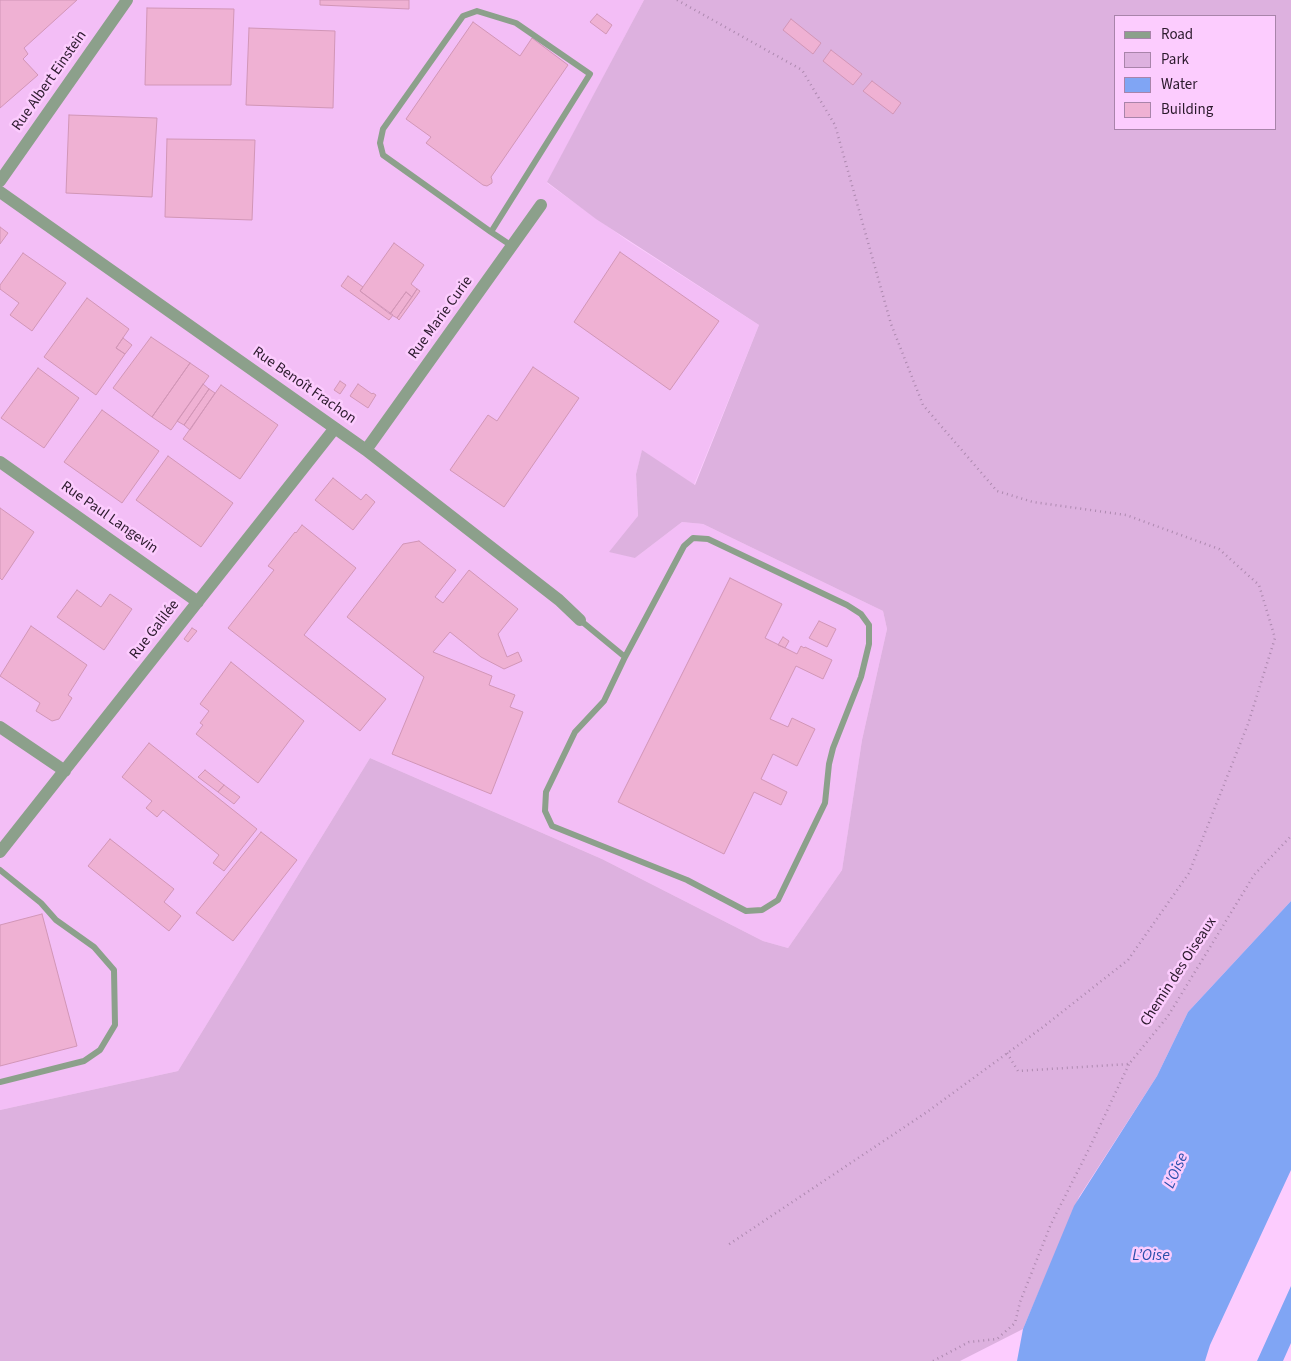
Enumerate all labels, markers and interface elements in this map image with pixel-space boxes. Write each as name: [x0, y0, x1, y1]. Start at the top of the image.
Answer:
legend: [1114, 15, 1276, 130]
text: Road: [1161, 24, 1193, 45]
street label: Rue Albert Einstein: [9, 27, 91, 135]
text: Park: [1161, 49, 1189, 70]
text: Water: [1161, 74, 1197, 95]
text: Building: [1161, 99, 1213, 120]
street label: Rue Marie Curie: [405, 273, 477, 363]
street label: Rue Benoît Frachon: [249, 344, 359, 428]
street label: Rue Paul Langevin: [57, 478, 161, 558]
street label: Rue Galilée: [126, 597, 184, 663]
street label: Chemin des Oiseaux: [1137, 914, 1221, 1030]
water label: L'Oise: [1161, 1150, 1193, 1192]
water label: L’Oise: [1132, 1246, 1170, 1266]

